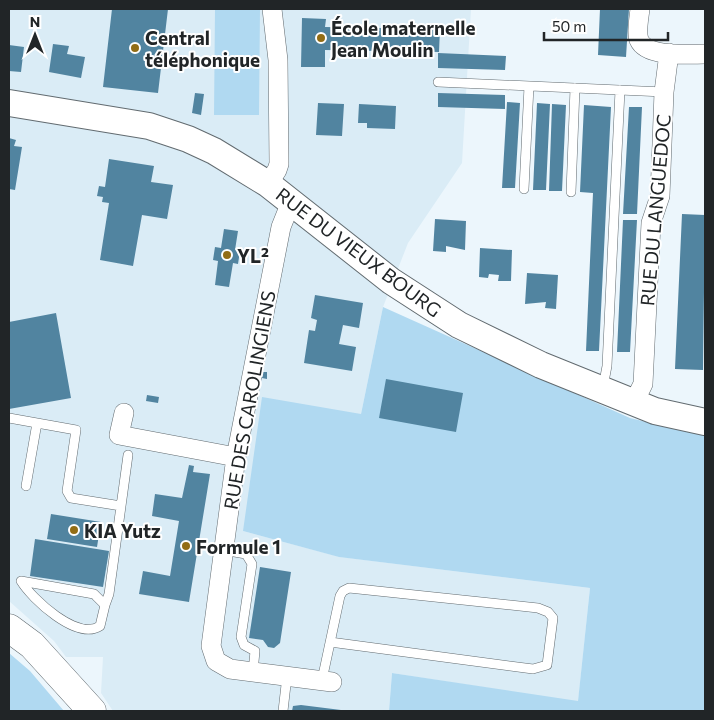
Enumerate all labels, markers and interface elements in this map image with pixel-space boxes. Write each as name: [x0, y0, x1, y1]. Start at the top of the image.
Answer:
north arrow: [10, 10, 60, 60]
scale bar: [544, 10, 668, 42]
text: N: [30, 13, 40, 30]
place label: École maternelle Jean Moulin: [331, 16, 475, 61]
text: 50 m: [552, 17, 586, 35]
place label: Central téléphonique: [145, 26, 260, 71]
marker: École maternelle Jean Moulin: [315, 32, 327, 44]
marker: Central téléphonique: [129, 42, 141, 54]
street label: RUE DU LANGUEDOC: [635, 113, 675, 307]
street label: RUE DU VIEUX BOURG: [272, 182, 446, 322]
place label: YL²: [237, 244, 269, 267]
marker: YL²: [221, 249, 233, 261]
street label: RUE DES CAROLINGIENS: [218, 289, 280, 511]
place label: KIA Yutz: [84, 519, 161, 542]
marker: KIA Yutz: [68, 524, 80, 536]
place label: Formule 1: [196, 535, 281, 558]
marker: Formule 1: [180, 540, 192, 552]

